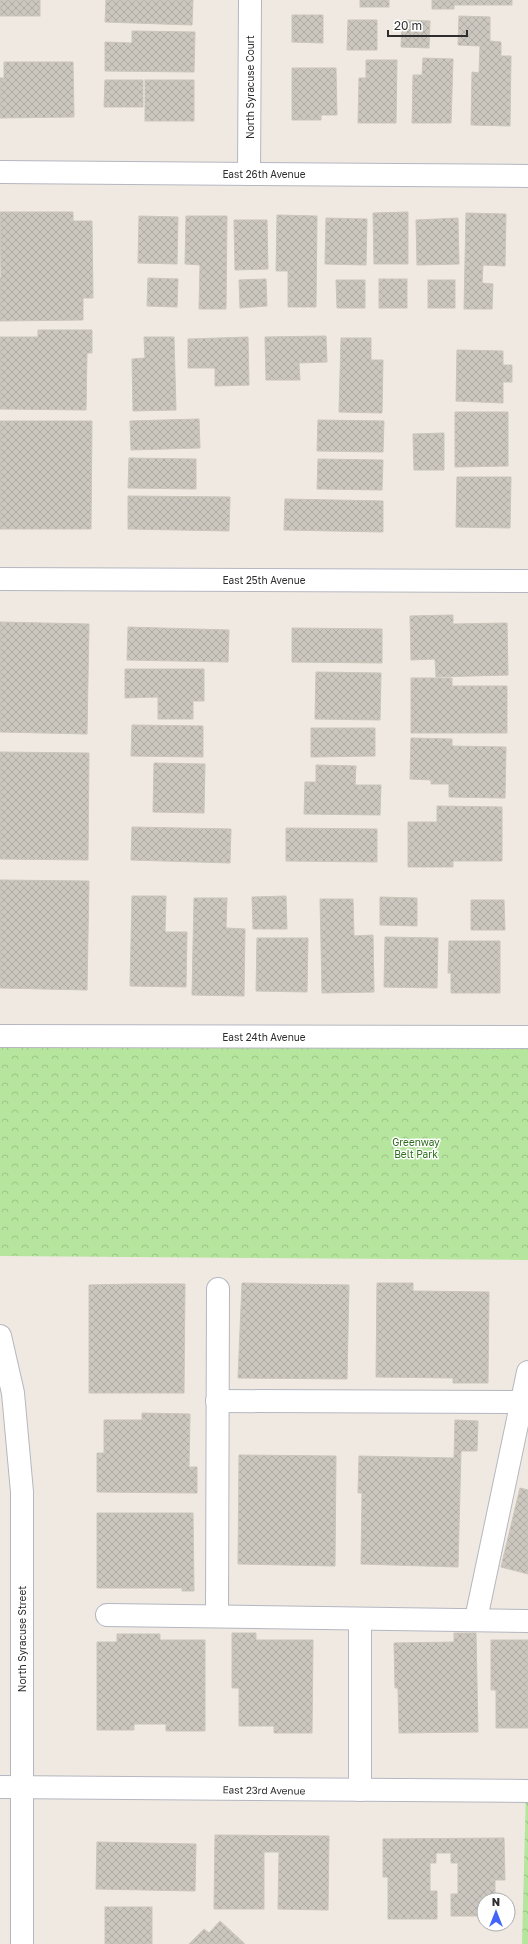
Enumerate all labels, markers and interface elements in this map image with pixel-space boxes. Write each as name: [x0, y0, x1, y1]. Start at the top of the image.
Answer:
scale bar: [388, 12, 467, 38]
text: 20 m: [394, 18, 422, 33]
street label: North Syracuse Court: [244, 35, 256, 139]
street label: East 26th Avenue: [222, 168, 306, 180]
street label: East 25th Avenue: [223, 574, 306, 586]
street label: East 24th Avenue: [222, 1031, 306, 1043]
park label: Greenway Belt Park: [392, 1136, 440, 1160]
street label: North Syracuse Street: [16, 1586, 28, 1692]
street label: East 23rd Avenue: [222, 1783, 306, 1797]
north arrow: [476, 1892, 516, 1932]
text: N: [492, 1895, 500, 1908]

